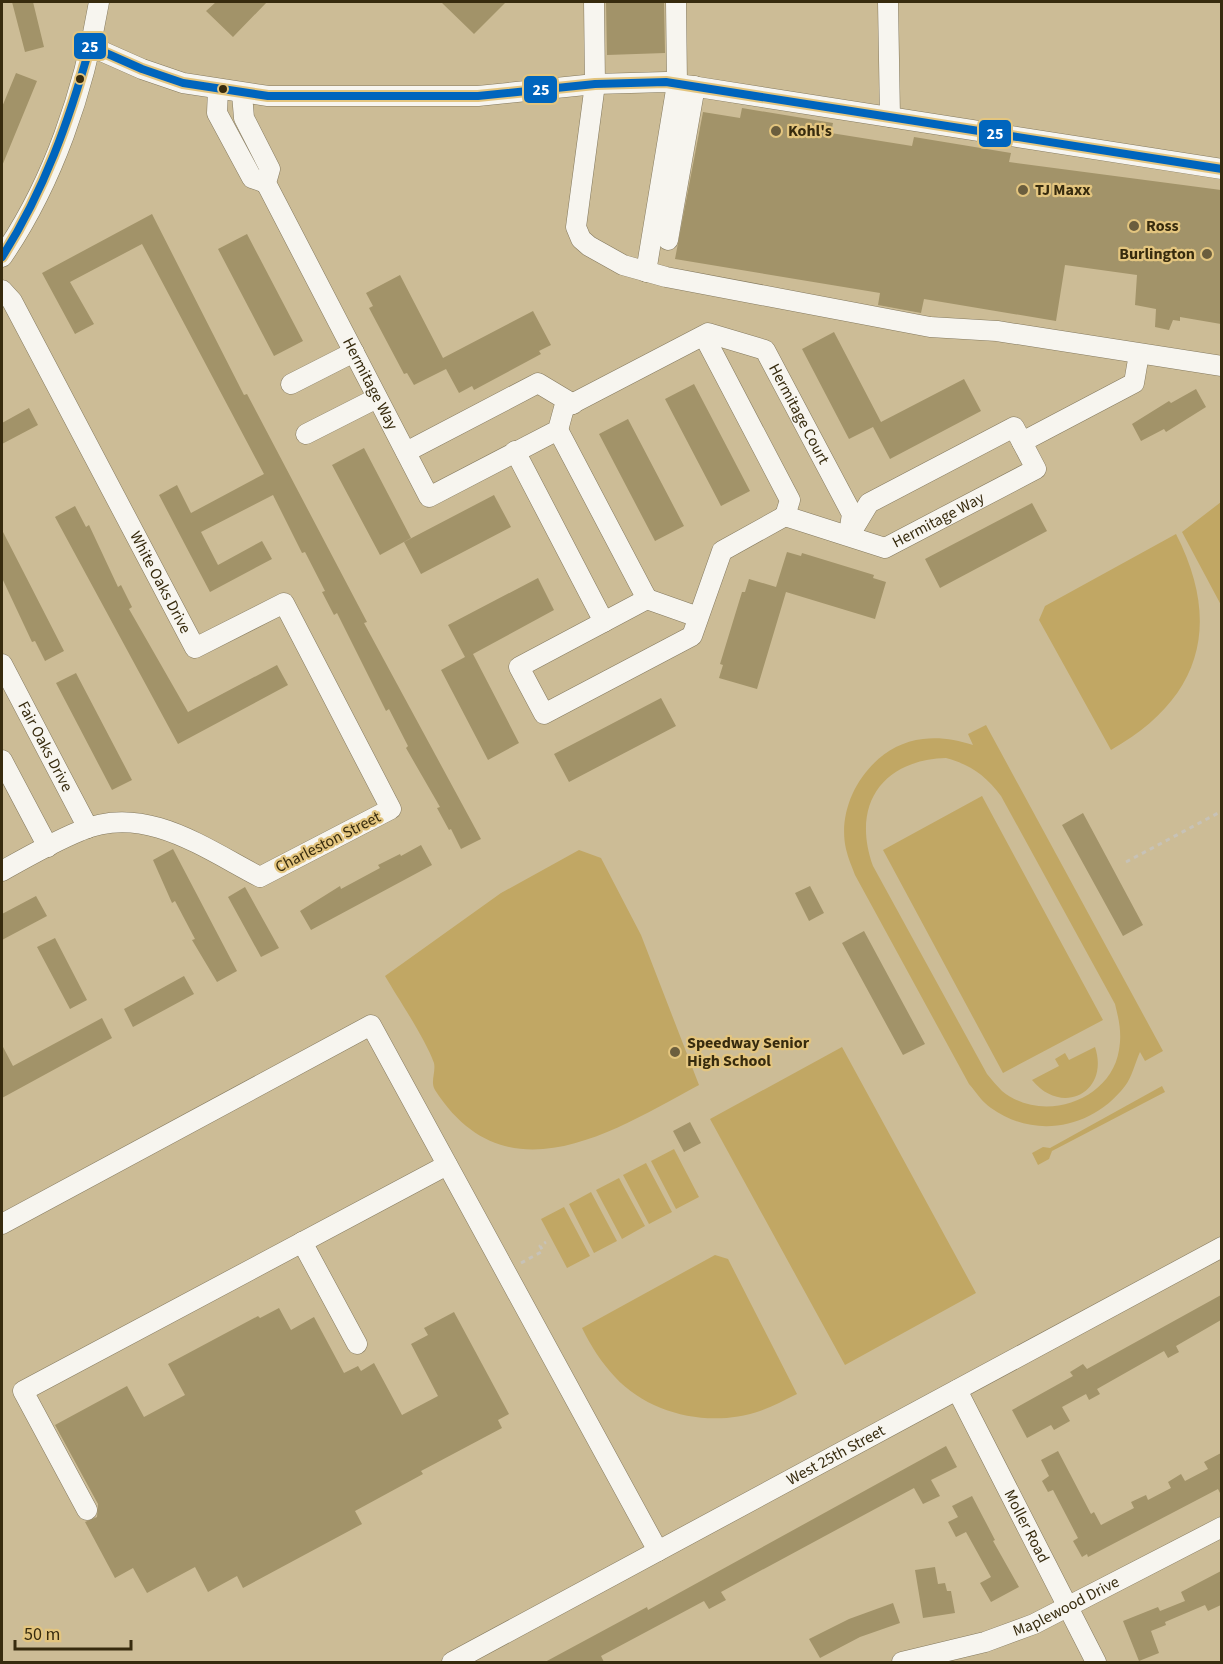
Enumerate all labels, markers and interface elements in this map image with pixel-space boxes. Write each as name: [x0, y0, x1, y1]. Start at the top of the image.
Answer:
line badge: 25: [73, 32, 107, 60]
text: 25: [82, 36, 98, 58]
unlabelled marker: [74, 73, 86, 85]
line badge: 25: [523, 75, 558, 104]
text: 25: [533, 79, 549, 101]
unlabelled marker: [217, 83, 229, 95]
line badge: 25: [978, 119, 1012, 148]
place label: Kohl's: [788, 120, 832, 142]
text: 25: [987, 123, 1003, 145]
marker: Kohl's: [769, 124, 783, 138]
place label: TJ Maxx: [1035, 179, 1090, 201]
marker: TJ Maxx: [1016, 183, 1030, 197]
place label: Ross: [1146, 215, 1179, 237]
marker: Ross: [1127, 219, 1141, 233]
place label: Burlington: [1119, 243, 1195, 265]
marker: Burlington: [1200, 247, 1214, 261]
street label: Hermitage Way: [337, 334, 403, 434]
street label: Hermitage Court: [763, 360, 835, 469]
street label: Hermitage Way: [888, 487, 989, 553]
street label: White Oaks Drive: [124, 527, 196, 637]
street label: Fair Oaks Drive: [12, 697, 78, 796]
street label: Charleston Street: [271, 806, 385, 878]
place label: Speedway Senior High School: [687, 1032, 810, 1072]
marker: Speedway Senior High School: [668, 1045, 682, 1059]
street label: West 25th Street: [783, 1419, 889, 1491]
street label: Moller Road: [999, 1486, 1055, 1567]
street label: Maplewood Drive: [1010, 1571, 1123, 1642]
scale bar: [15, 1613, 130, 1651]
text: 50 m: [24, 1622, 60, 1647]

